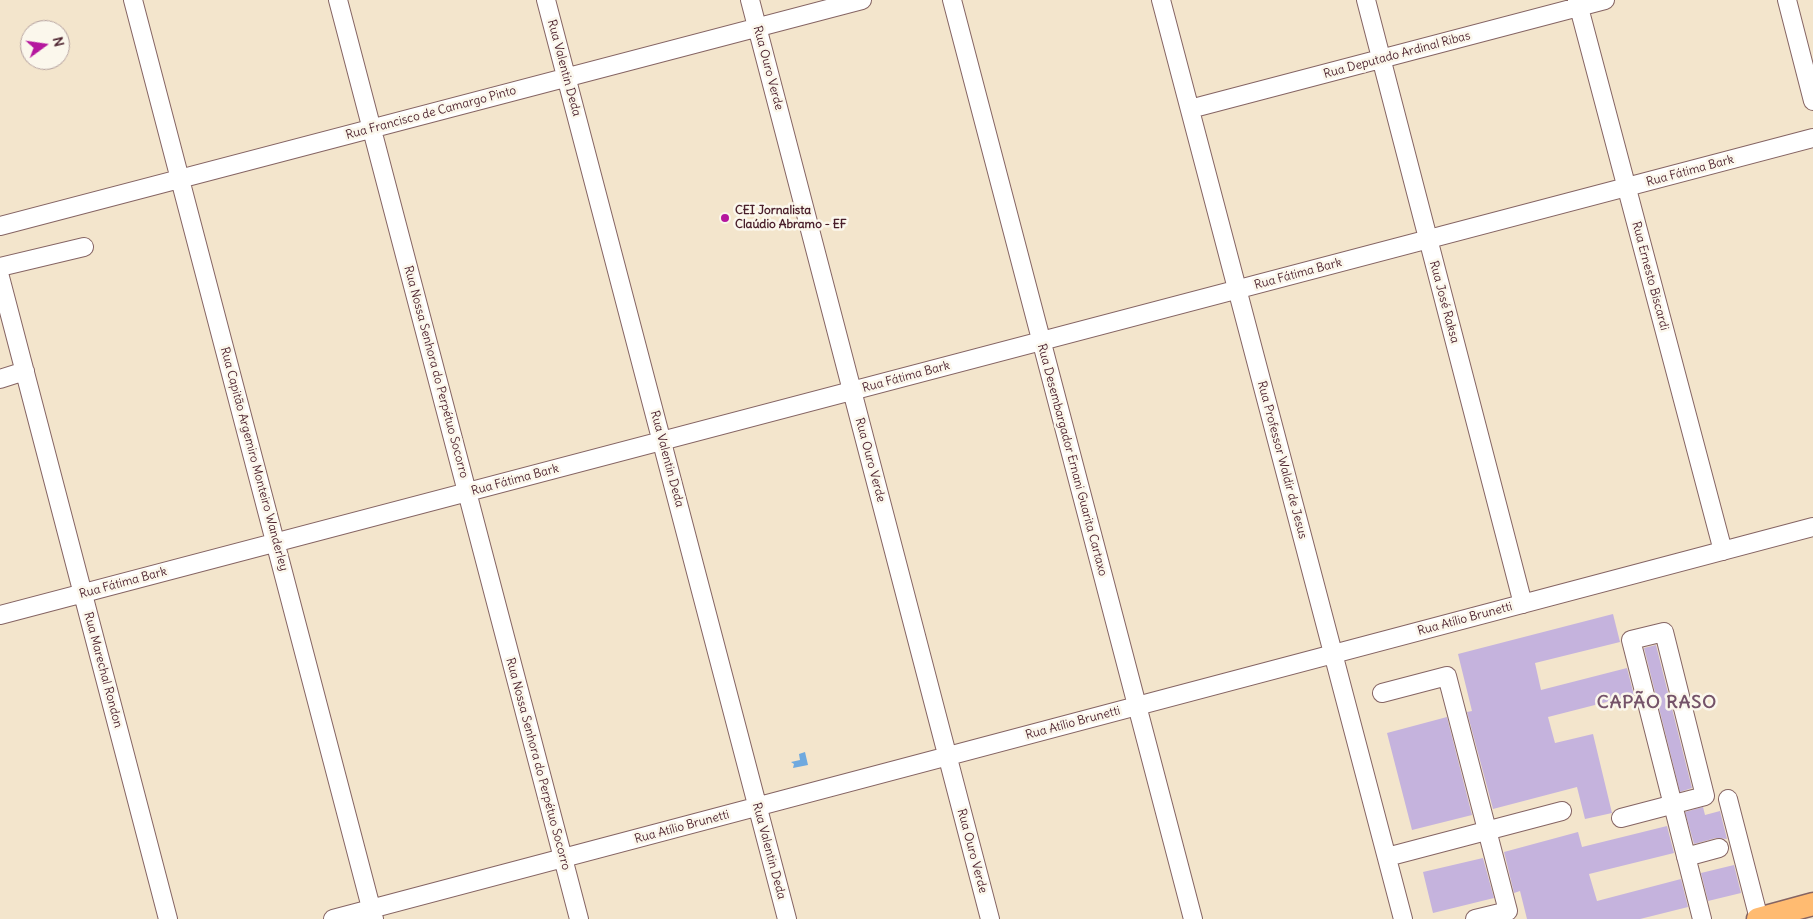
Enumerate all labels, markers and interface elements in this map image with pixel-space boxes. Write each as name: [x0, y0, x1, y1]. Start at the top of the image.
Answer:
street label: Rua Valentin Deda: [544, 18, 584, 118]
north arrow: [20, 20, 70, 70]
street label: Rua Ouro Verde: [750, 24, 786, 112]
street label: Rua Deputado Ardinal Ribas: [1322, 28, 1472, 82]
text: N: [49, 35, 68, 48]
street label: Rua Francisco de Camargo Pinto: [344, 83, 518, 143]
street label: Rua Fátima Bark: [1645, 152, 1735, 190]
place label: CEI Jornalista Claúdio Abramo - EF: [735, 204, 847, 232]
marker: CEI Jornalista Claúdio Abramo - EF: [719, 212, 731, 224]
street label: Rua Ernesto Biscardi: [1629, 220, 1671, 332]
street label: Rua Fátima Bark: [1253, 255, 1343, 293]
street label: Rua José Raksa: [1426, 259, 1462, 345]
street label: Rua Nossa Senhora do Perpétuo Socorro: [401, 264, 471, 480]
street label: Rua Desembargador Ernani Guarita Cartaxo: [1034, 342, 1110, 578]
street label: Rua Capitão Argemiro Monteiro Wanderley: [217, 345, 291, 573]
street label: Rua Fátima Bark: [861, 358, 951, 396]
street label: Rua Professor Waldir de Jesus: [1254, 380, 1310, 540]
street label: Rua Valentin Deda: [647, 409, 687, 509]
street label: Rua Ouro Verde: [852, 416, 888, 504]
street label: Rua Fátima Bark: [470, 461, 560, 499]
street label: Rua Fátima Bark: [78, 564, 168, 602]
street label: Rua Atílio Brunetti: [1416, 599, 1514, 639]
street label: Rua Marechal Rondon: [81, 611, 125, 729]
street label: Rua Nossa Senhora do Perpétuo Socorro: [503, 656, 573, 872]
district label: CAPÃO RASO: [1596, 692, 1718, 714]
street label: Rua Atílio Brunetti: [1024, 703, 1122, 743]
street label: Rua Valentin Deda: [749, 801, 789, 901]
street label: Rua Atílio Brunetti: [633, 807, 731, 847]
street label: Rua Ouro Verde: [954, 807, 990, 895]

